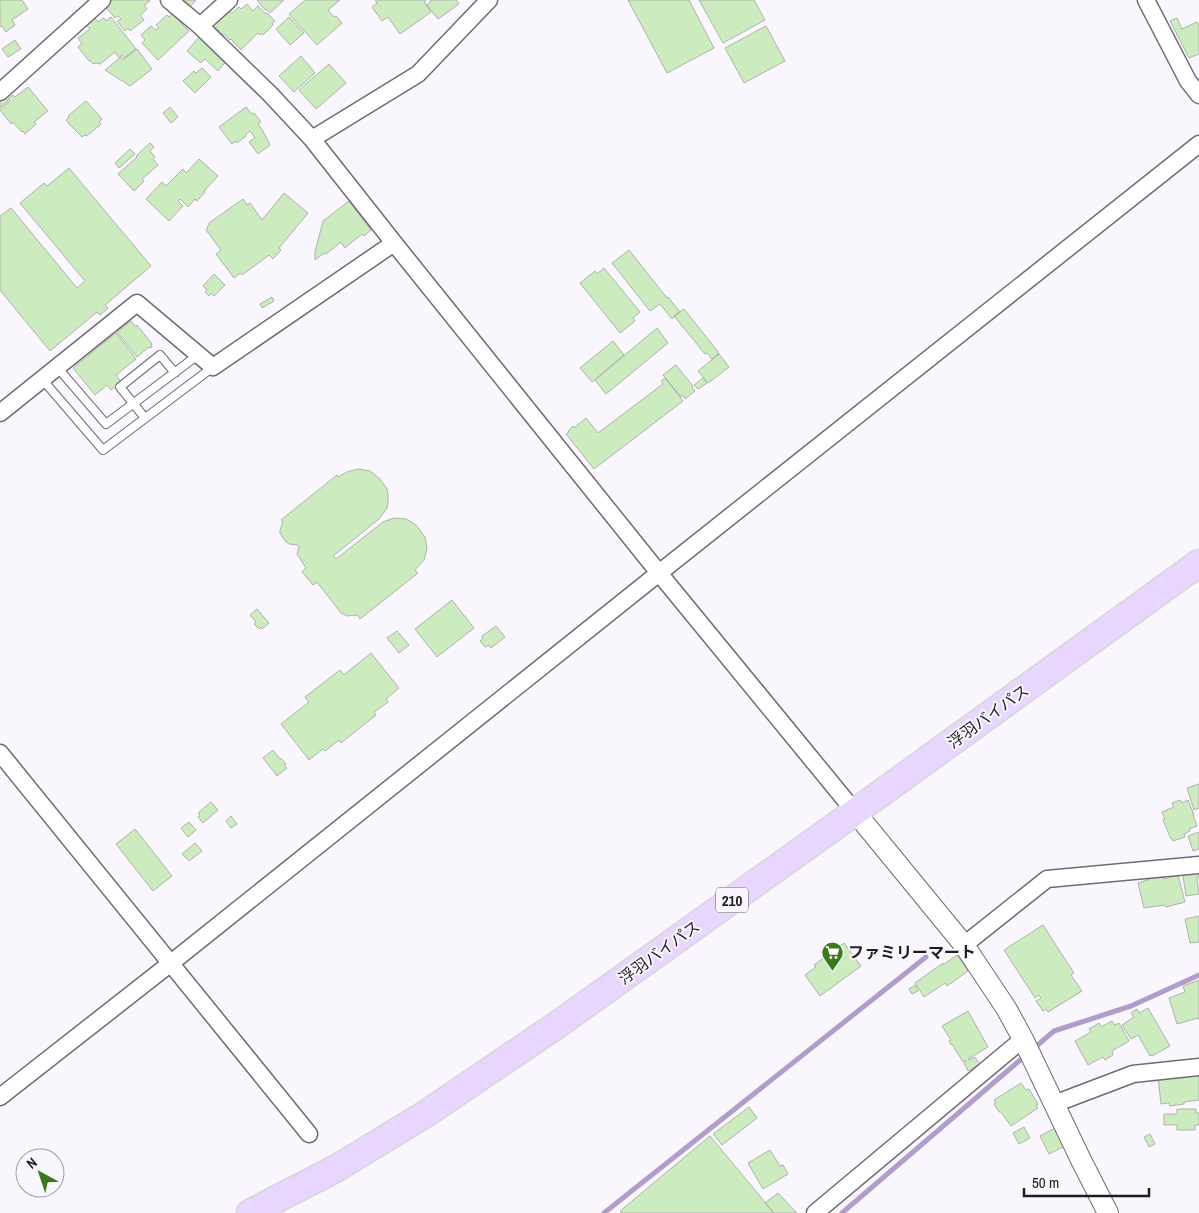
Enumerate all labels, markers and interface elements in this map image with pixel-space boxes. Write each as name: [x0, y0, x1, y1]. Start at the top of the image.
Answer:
street label: 浮羽バイパス: [943, 679, 1033, 753]
road number: 210: [716, 888, 748, 912]
street label: 浮羽バイパス: [614, 915, 704, 989]
supermarket icon: ファミリーマート: [820, 940, 844, 971]
place label: ファミリーマート: [848, 941, 976, 963]
north arrow: [15, 1148, 65, 1198]
text: N: [23, 1153, 41, 1173]
scale bar: [1024, 1166, 1149, 1198]
text: 50 m: [1032, 1172, 1059, 1193]

